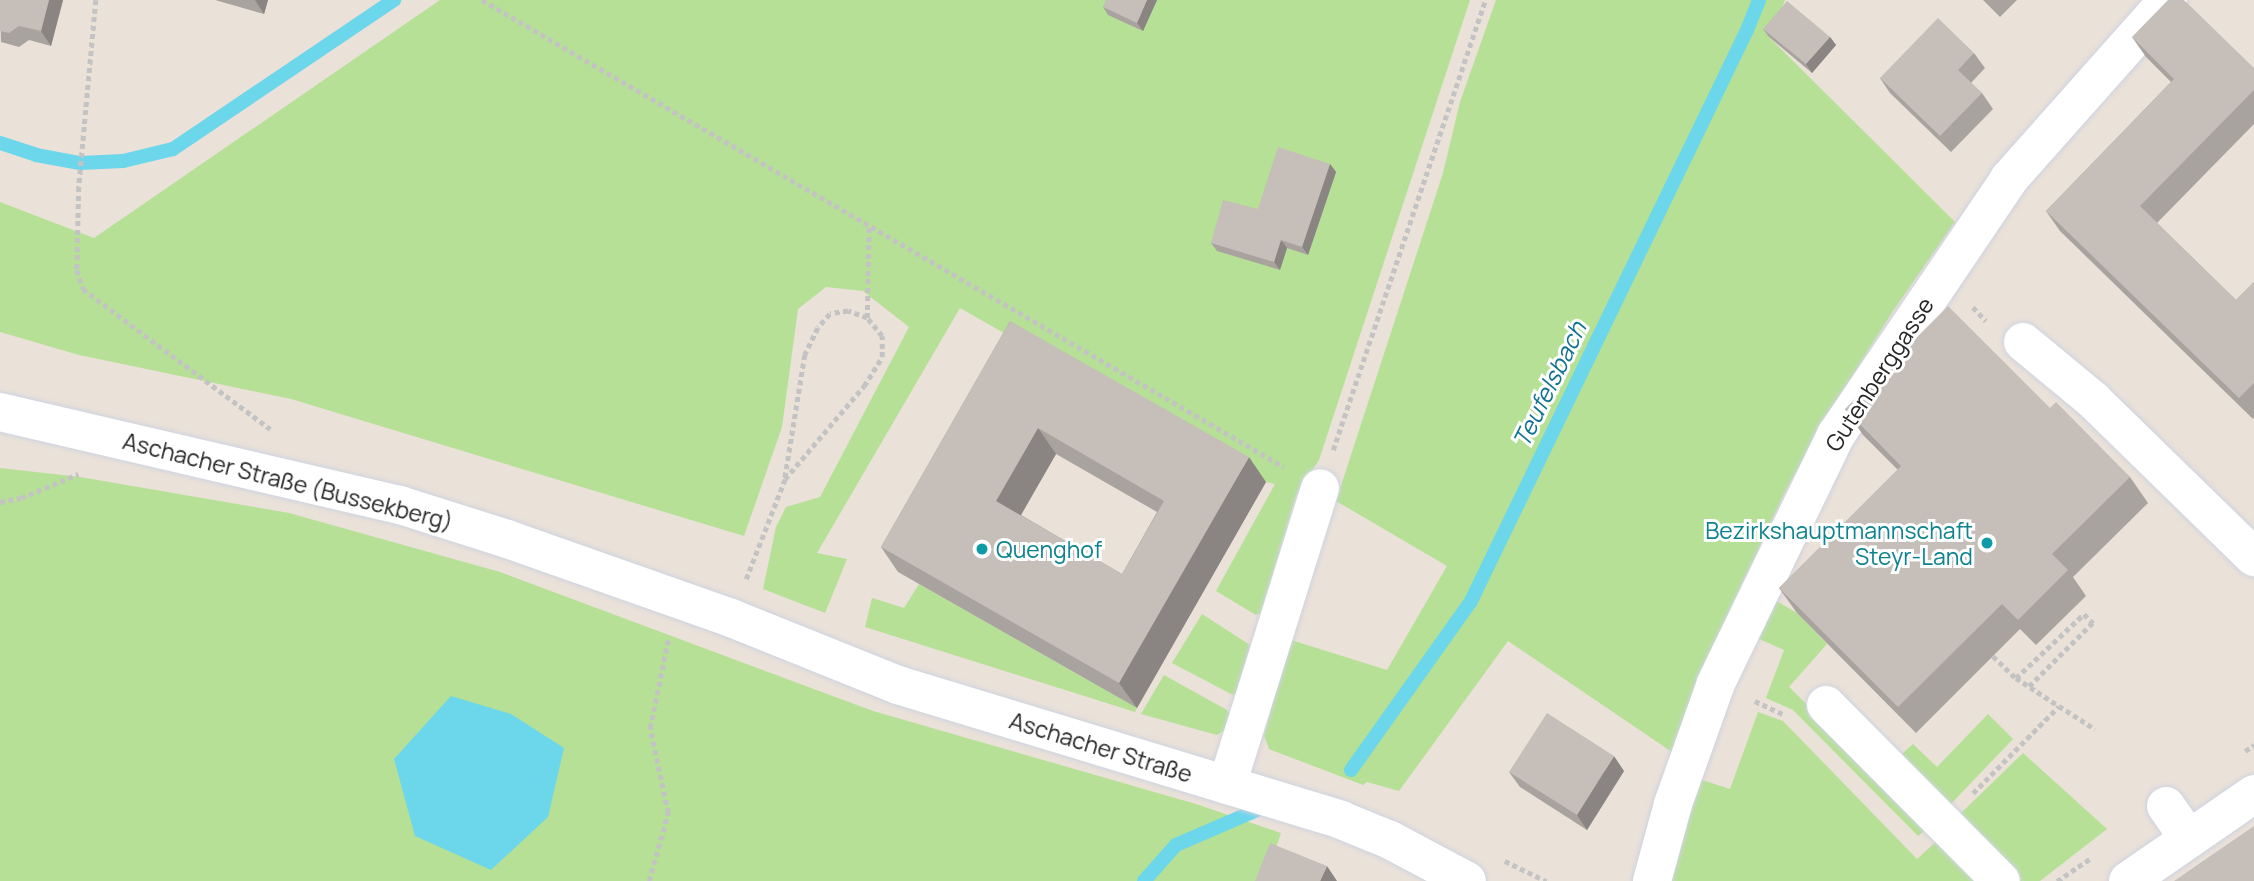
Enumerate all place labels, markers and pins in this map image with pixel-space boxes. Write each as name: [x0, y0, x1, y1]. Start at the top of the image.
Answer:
place label: Bezirkshauptmannschaft Steyr-Land: [1705, 516, 1973, 570]
place label: Quenghof: [996, 535, 1102, 563]
marker: Bezirkshauptmannschaft Steyr-Land: [1979, 535, 1995, 551]
marker: Quenghof: [974, 541, 990, 557]

